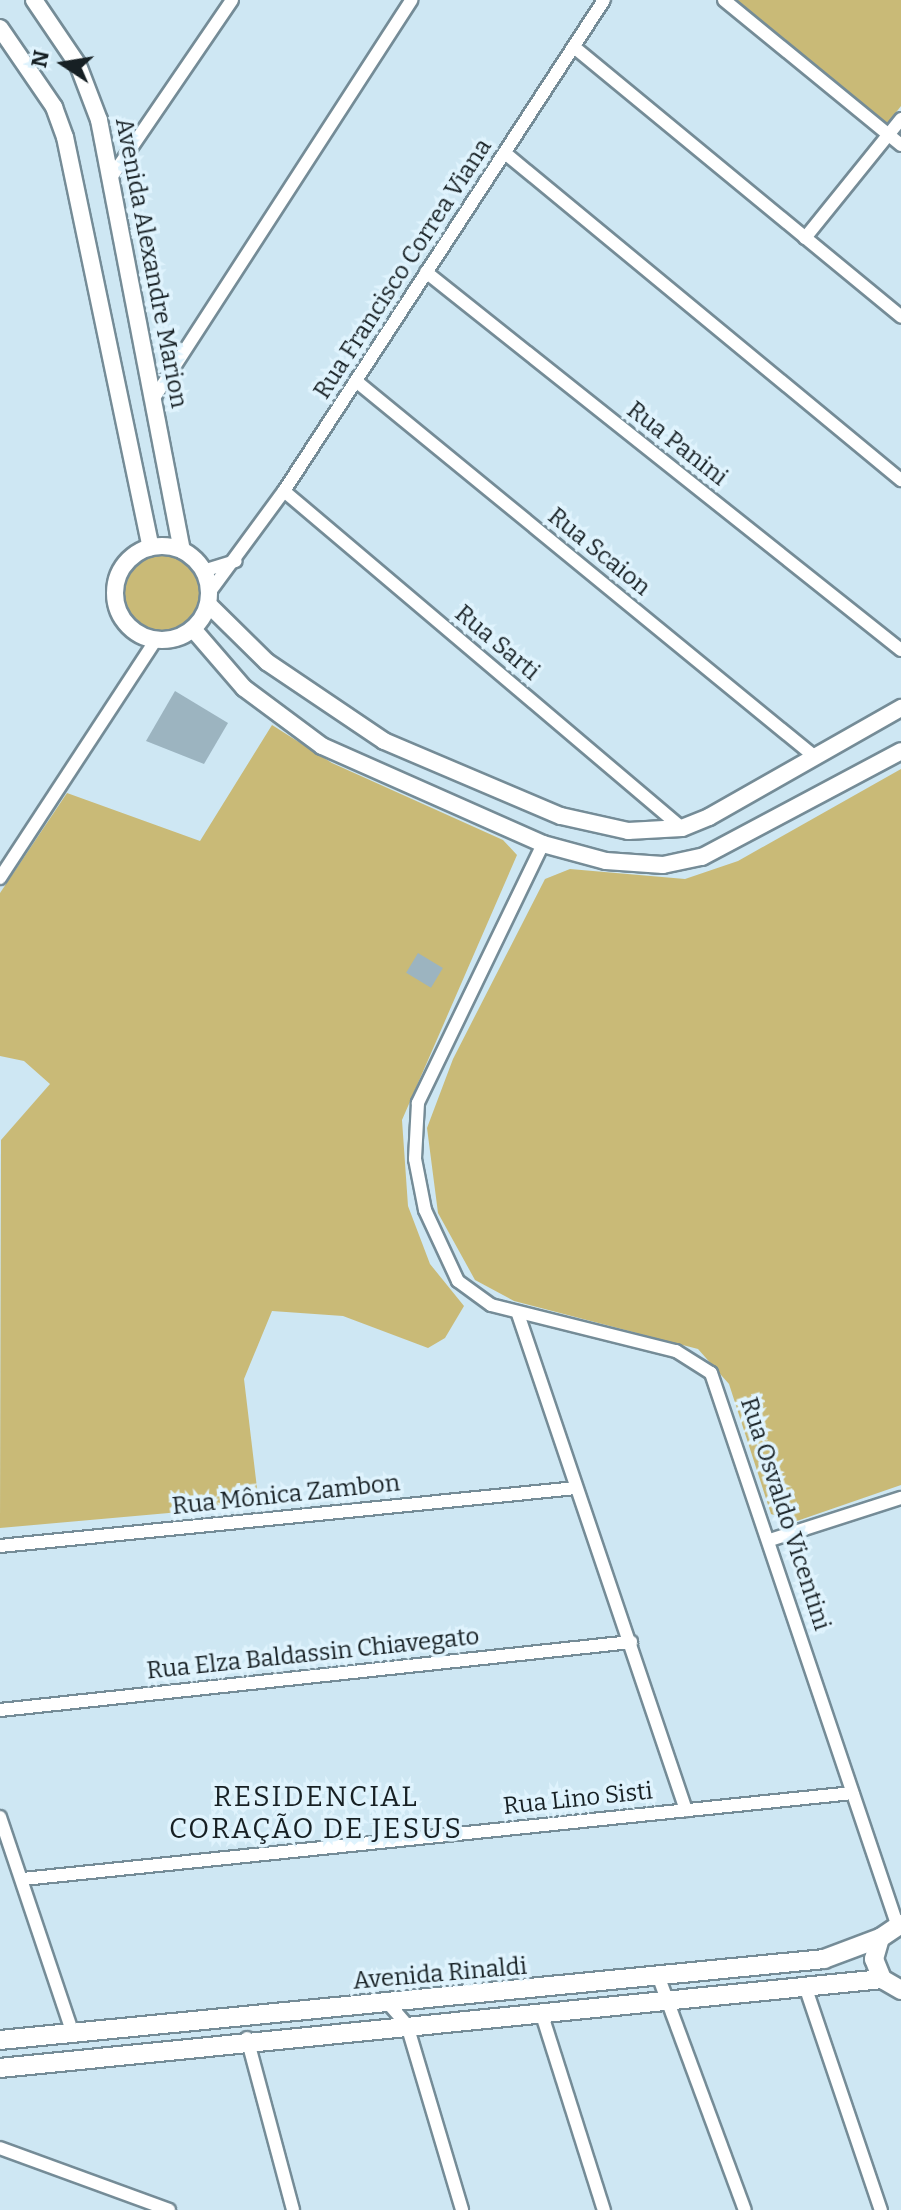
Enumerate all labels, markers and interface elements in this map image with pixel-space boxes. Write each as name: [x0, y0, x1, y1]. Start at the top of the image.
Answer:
north arrow: [24, 24, 104, 104]
text: N: [25, 48, 55, 70]
street label: Avenida Alexandre Marion: [109, 115, 193, 411]
street label: Rua Francisco Correa Viana: [308, 134, 498, 404]
street label: Rua Panini: [621, 396, 733, 492]
street label: Rua Scaion: [542, 502, 656, 602]
street label: Rua Sarti: [449, 599, 545, 687]
street label: Rua Osvaldo Vicentini: [734, 1394, 836, 1634]
street label: Rua Mônica Zambon: [171, 1469, 401, 1521]
street label: Rua Elza Baldassin Chiavegato: [145, 1622, 481, 1686]
street label: Rua Lino Sisti: [502, 1777, 654, 1821]
district label: RESIDENCIAL CORAÇÃO DE JESUS: [169, 1780, 463, 1846]
street label: Avenida Rinaldi: [352, 1952, 528, 1996]

